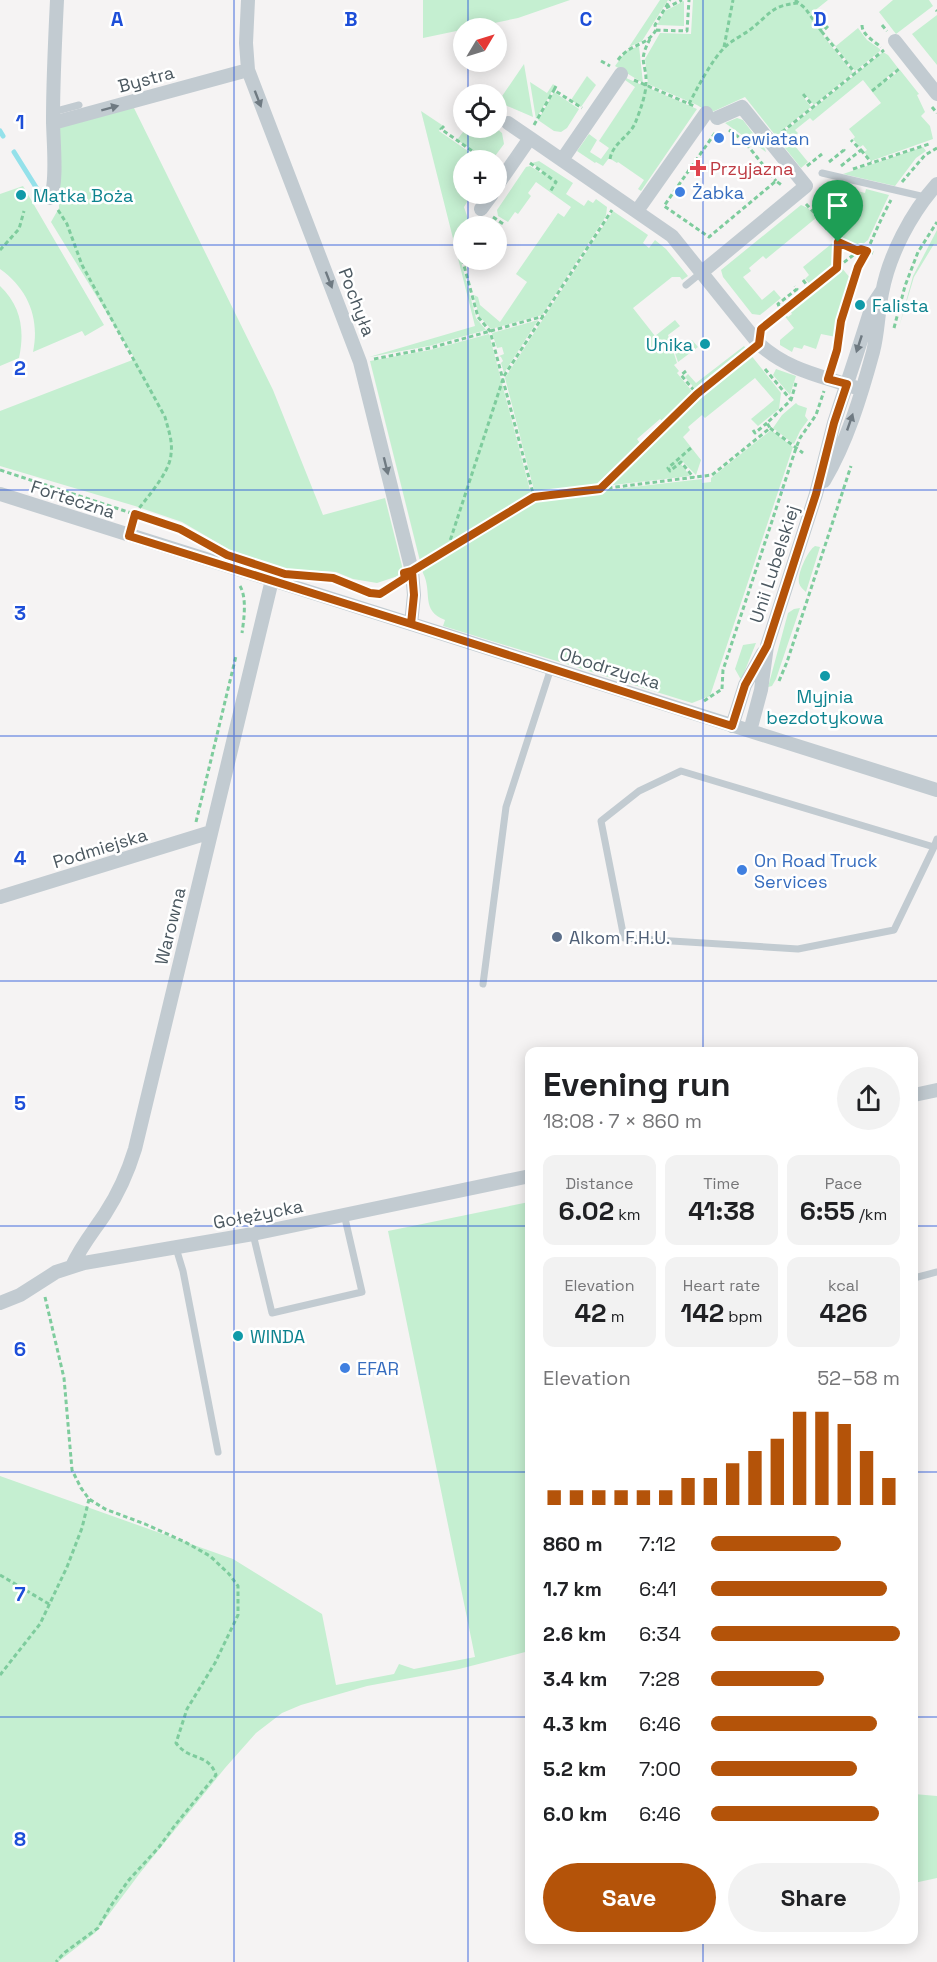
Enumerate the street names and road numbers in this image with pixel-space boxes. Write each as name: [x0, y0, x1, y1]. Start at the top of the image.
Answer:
street label: Bystra: [115, 60, 177, 98]
street label: Pochyła: [333, 265, 381, 339]
street label: Forteczna: [28, 475, 118, 523]
street label: Unii Lubelskiej: [744, 502, 804, 626]
street label: Obodrzycka: [557, 642, 663, 694]
street label: Podmiejska: [50, 823, 150, 873]
street label: Warowna: [149, 885, 191, 967]
street label: Gołężycka: [211, 1194, 305, 1234]

